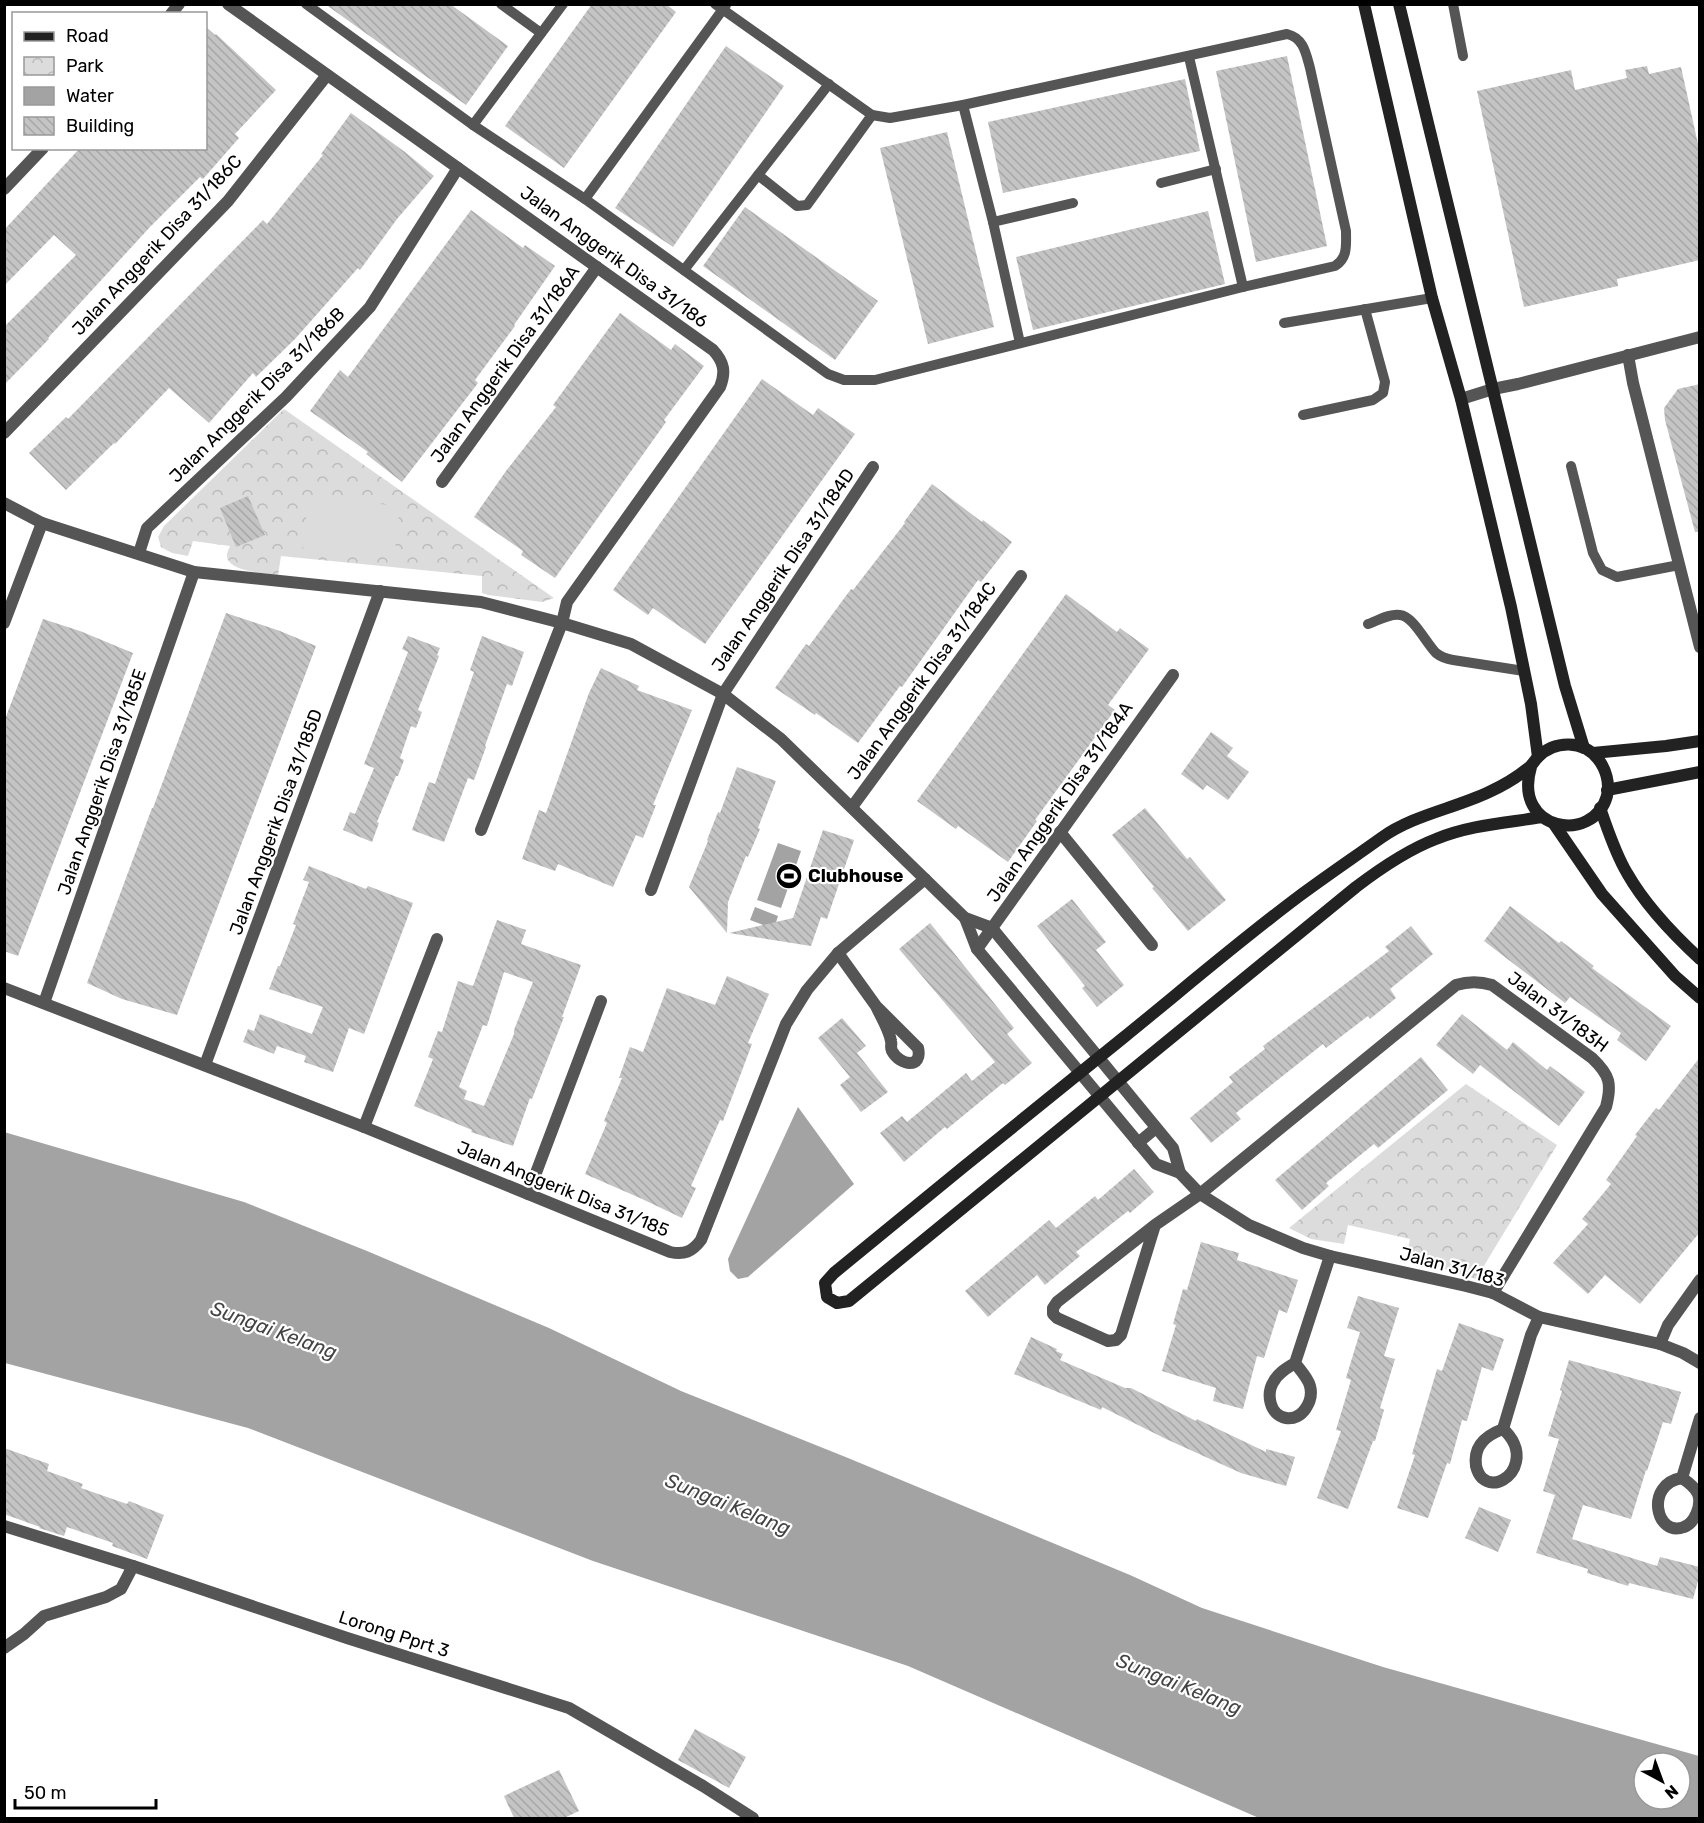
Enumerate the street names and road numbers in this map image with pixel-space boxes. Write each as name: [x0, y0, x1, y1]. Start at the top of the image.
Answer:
street label: Jalan Anggerik Disa 31/186C: [68, 150, 246, 340]
street label: Jalan Anggerik Disa 31/186: [516, 181, 712, 333]
street label: Jalan Anggerik Disa 31/186A: [426, 261, 584, 467]
street label: Jalan Anggerik Disa 31/186B: [165, 303, 349, 487]
street label: Jalan Anggerik Disa 31/184D: [707, 465, 859, 675]
street label: Jalan Anggerik Disa 31/184C: [843, 578, 1001, 784]
street label: Jalan Anggerik Disa 31/185E: [53, 666, 151, 898]
street label: Jalan Anggerik Disa 31/184A: [982, 698, 1138, 906]
street label: Jalan Anggerik Disa 31/185D: [225, 706, 327, 938]
street label: Jalan 31/183H: [1503, 967, 1613, 1057]
street label: Jalan Anggerik Disa 31/185: [454, 1136, 672, 1242]
street label: Jalan 31/183: [1397, 1242, 1507, 1292]
street label: Lorong Pprt 3: [336, 1606, 452, 1662]

